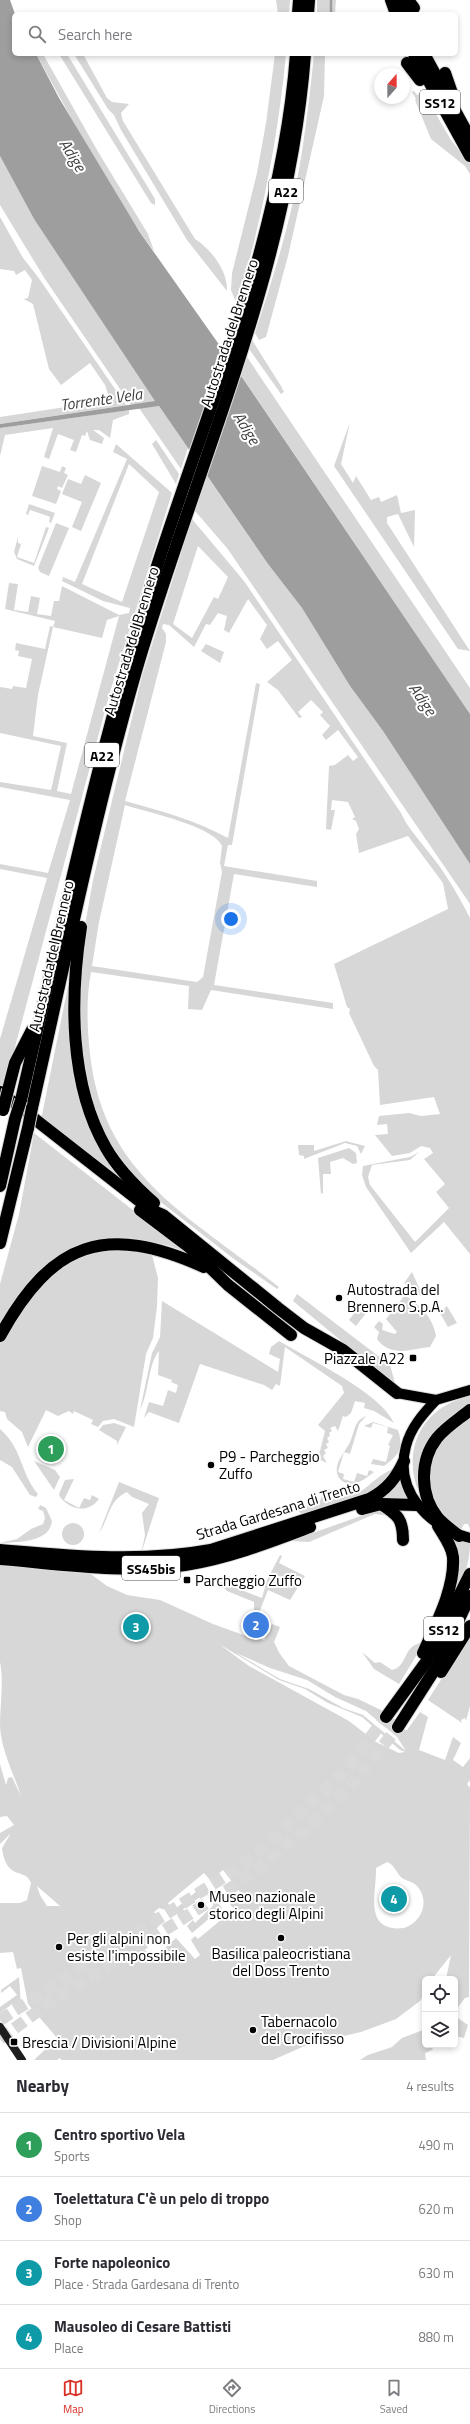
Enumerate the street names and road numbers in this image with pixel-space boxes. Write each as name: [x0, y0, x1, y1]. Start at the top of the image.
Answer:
road number: SS12: [420, 90, 460, 114]
road number: A22: [269, 179, 303, 203]
street label: Autostrada del Brennero: [194, 256, 264, 410]
street label: Autostrada del Brennero: [97, 564, 165, 718]
road number: A22: [85, 743, 119, 767]
street label: Autostrada del Brennero: [22, 878, 80, 1034]
street label: Strada Gardesana di Trento: [193, 1474, 363, 1546]
road number: SS45bis: [122, 1556, 180, 1580]
road number: SS12: [424, 1617, 464, 1641]

